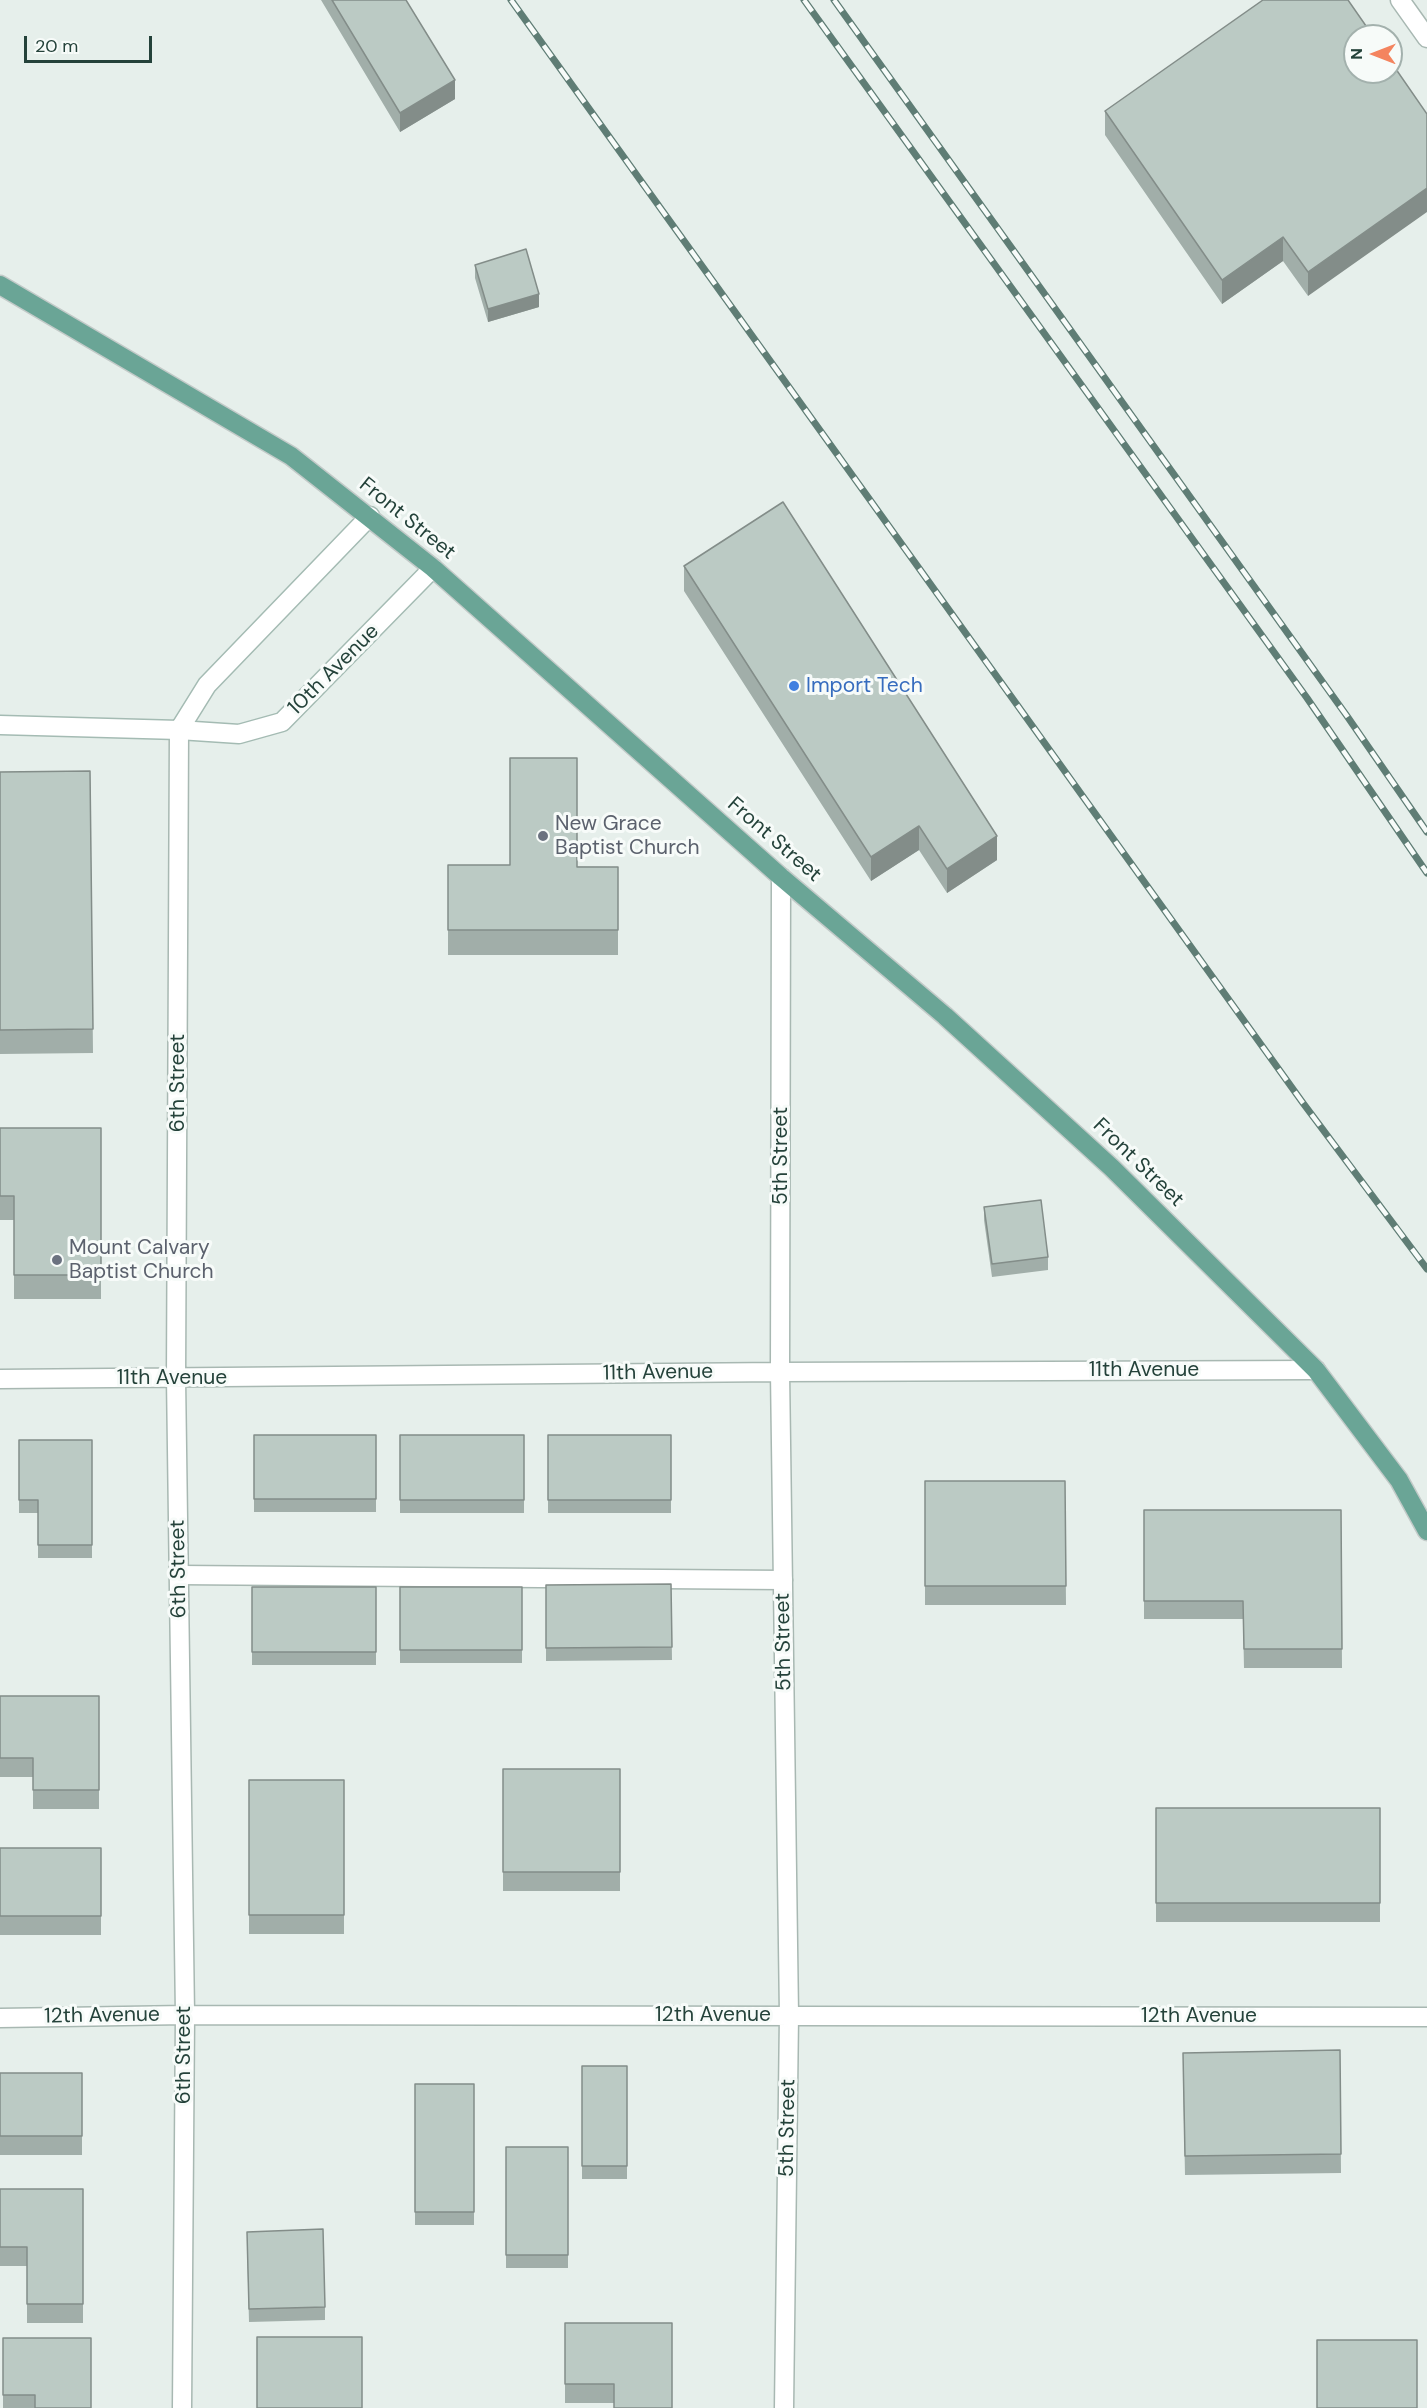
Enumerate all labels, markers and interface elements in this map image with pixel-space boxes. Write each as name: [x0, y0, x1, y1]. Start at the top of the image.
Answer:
scale bar: [27, 24, 154, 62]
north arrow: [1343, 24, 1403, 84]
text: 20 m: [35, 34, 78, 58]
text: N: [1346, 48, 1367, 60]
street label: Front Street: [354, 473, 460, 565]
street label: 10th Avenue: [283, 619, 385, 721]
place label: Import Tech: [806, 673, 923, 699]
marker: Import Tech: [787, 679, 801, 693]
street label: Front Street: [722, 792, 826, 888]
place label: New Grace Baptist Church: [555, 811, 700, 861]
marker: New Grace Baptist Church: [536, 829, 550, 843]
street label: 6th Street: [165, 1034, 191, 1132]
street label: 5th Street: [768, 1107, 794, 1205]
street label: Front Street: [1087, 1113, 1189, 1213]
place label: Mount Calvary Baptist Church: [69, 1235, 214, 1285]
marker: Mount Calvary Baptist Church: [50, 1253, 64, 1267]
street label: 11th Avenue: [1089, 1357, 1199, 1383]
street label: 11th Avenue: [603, 1359, 713, 1387]
street label: 11th Avenue: [117, 1365, 227, 1391]
street label: 6th Street: [166, 1519, 192, 1619]
street label: 5th Street: [771, 1593, 797, 1691]
street label: 12th Avenue: [44, 2002, 160, 2030]
street label: 12th Avenue: [655, 2002, 771, 2028]
street label: 12th Avenue: [1141, 2003, 1257, 2029]
street label: 6th Street: [171, 2006, 197, 2104]
street label: 5th Street: [775, 2079, 801, 2177]

